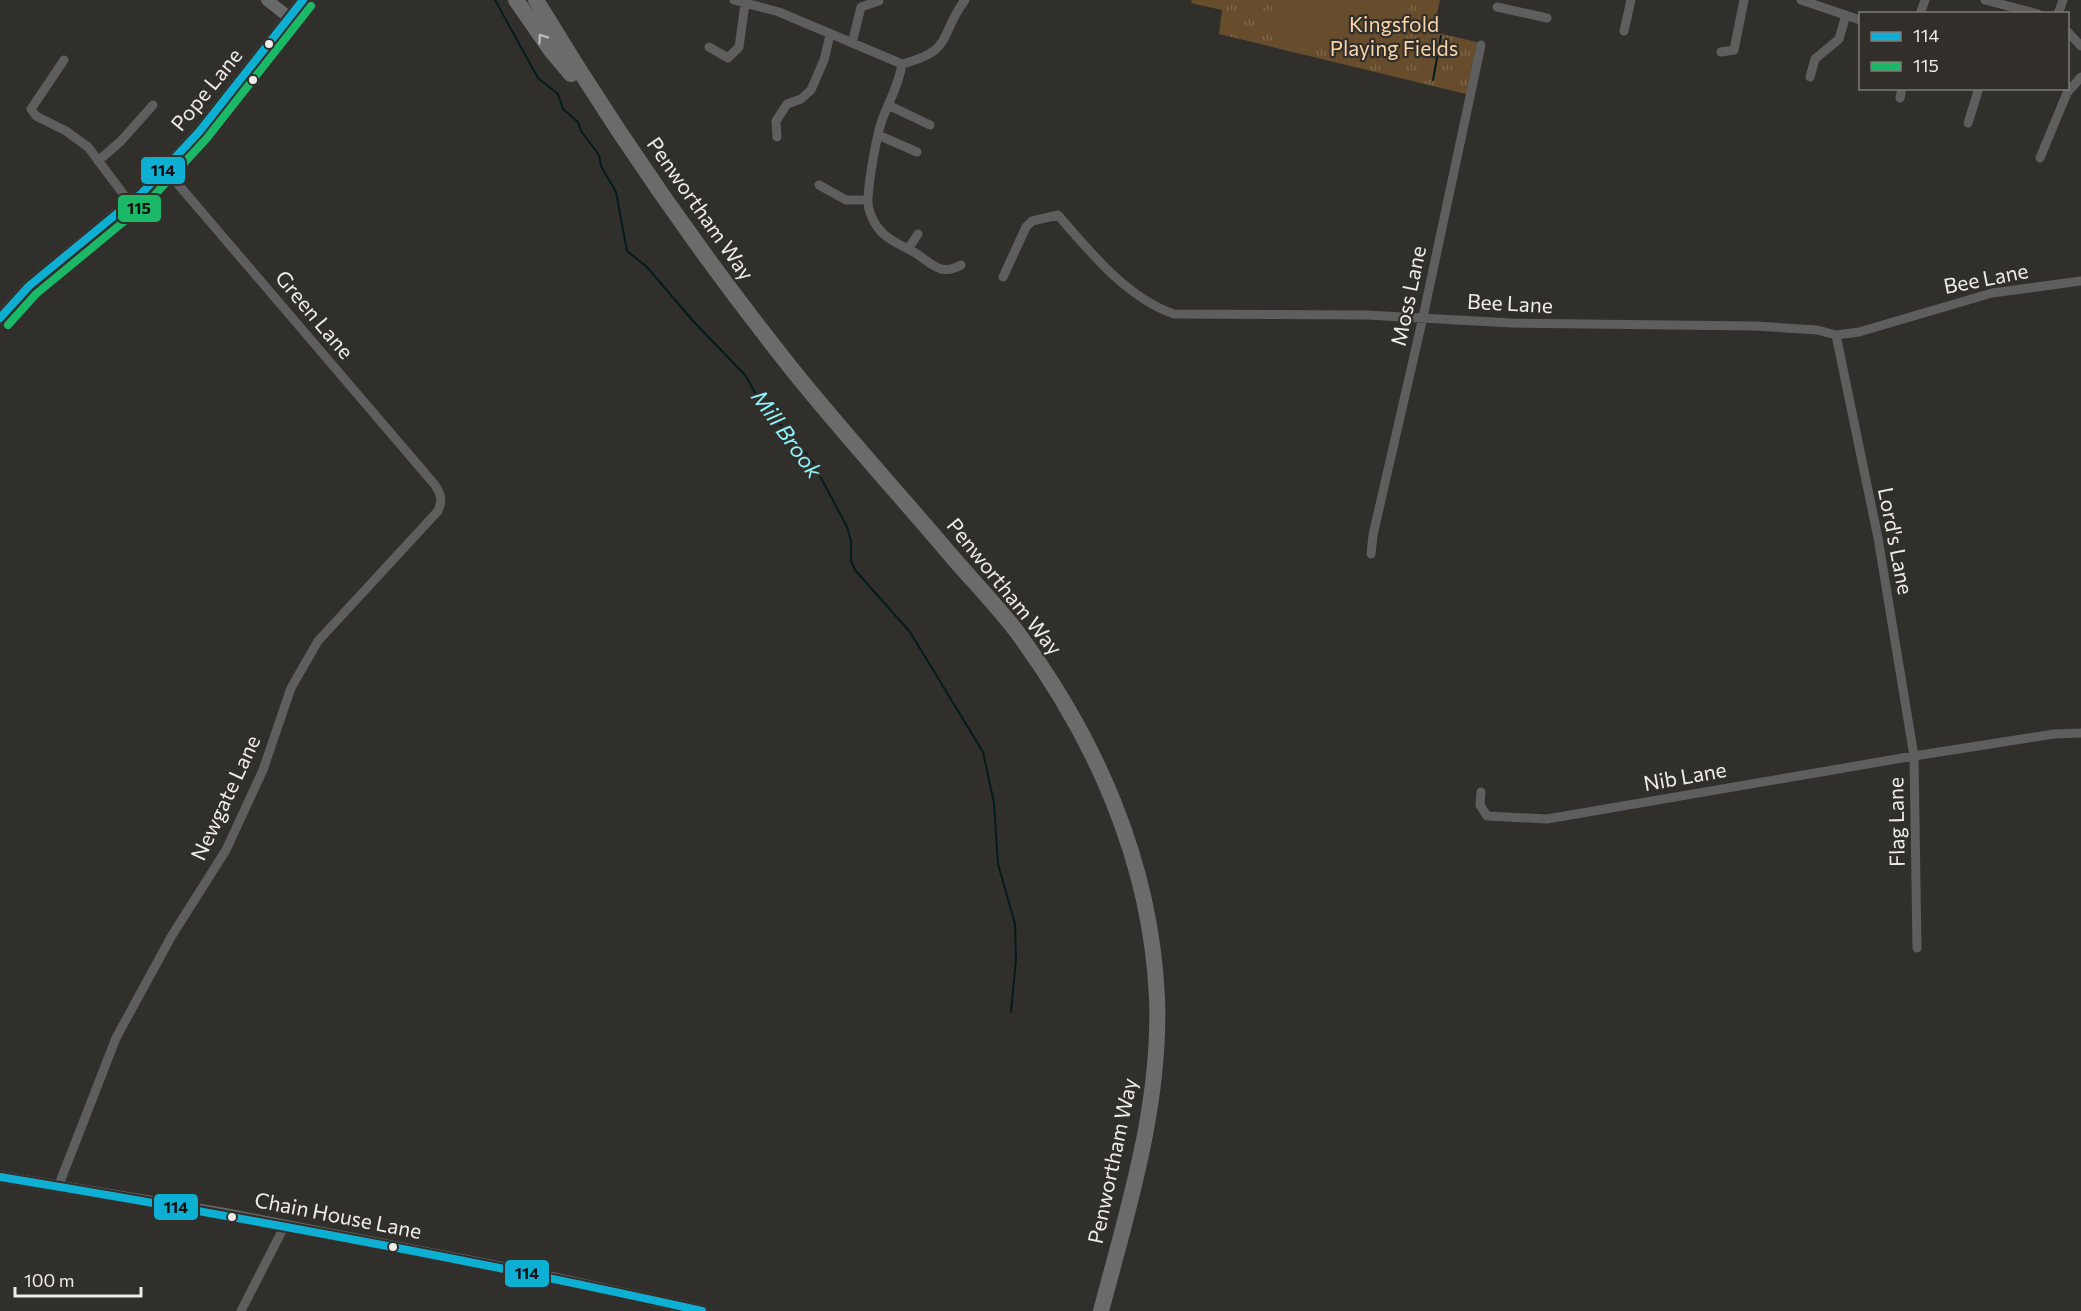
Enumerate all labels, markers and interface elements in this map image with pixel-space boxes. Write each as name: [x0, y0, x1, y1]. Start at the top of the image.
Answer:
park label: Kingsfold Playing Fields: [1330, 11, 1458, 60]
legend: [1859, 12, 2069, 90]
text: 114: [1913, 24, 1939, 46]
one-way arrow: [538, 34, 549, 45]
unlabelled marker: [263, 38, 275, 50]
street label: Pope Lane: [165, 43, 247, 135]
text: 115: [1913, 54, 1939, 76]
unlabelled marker: [247, 74, 259, 86]
street label: Penwortham Way: [643, 132, 760, 285]
line badge: 114: [140, 156, 186, 185]
text: 114: [151, 160, 175, 179]
line badge: 115: [117, 194, 162, 223]
text: 115: [127, 198, 151, 217]
street label: Moss Lane: [1385, 243, 1430, 348]
street label: Bee Lane: [1941, 257, 2030, 298]
street label: Green Lane: [271, 265, 359, 363]
street label: Bee Lane: [1467, 288, 1554, 317]
water label: Mill Brook: [746, 384, 829, 484]
street label: Lord's Lane: [1874, 485, 1919, 596]
street label: Penwortham Way: [942, 513, 1068, 660]
street label: Newgate Lane: [185, 731, 265, 864]
street label: Nib Lane: [1641, 756, 1728, 795]
street label: Flag Lane: [1882, 777, 1909, 867]
street label: Penwortham Way: [1082, 1075, 1141, 1246]
street label: Chain House Lane: [253, 1186, 424, 1243]
line badge: 114: [153, 1193, 199, 1221]
text: 114: [164, 1197, 188, 1216]
unlabelled marker: [226, 1211, 238, 1223]
unlabelled marker: [387, 1241, 399, 1253]
line badge: 114: [504, 1259, 550, 1288]
scale bar: [15, 1260, 141, 1298]
text: 114: [515, 1263, 539, 1282]
text: 100 m: [24, 1269, 74, 1291]

